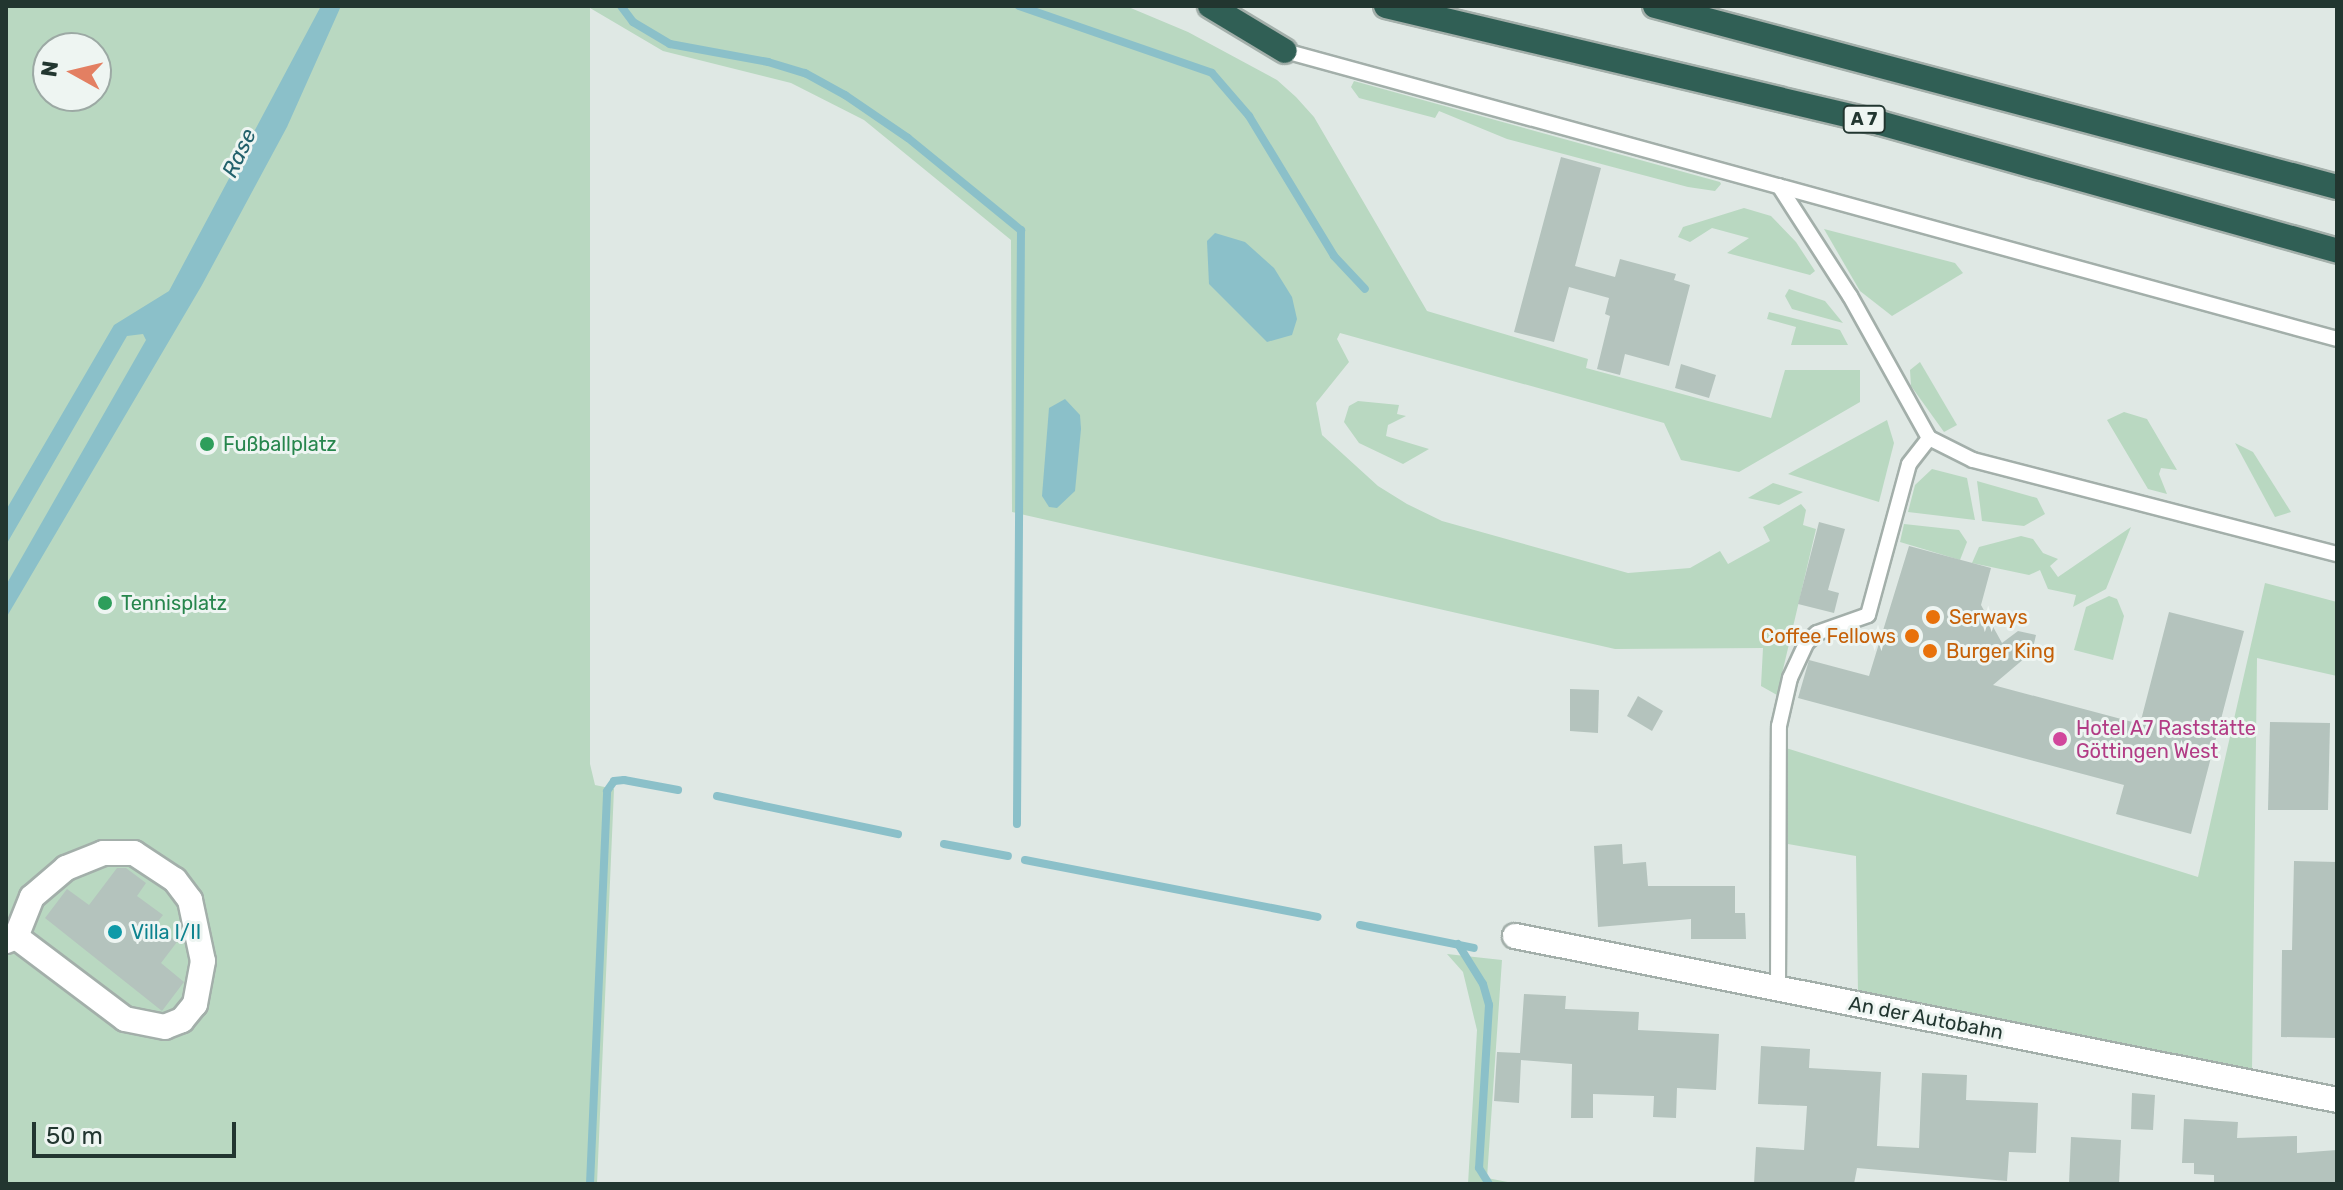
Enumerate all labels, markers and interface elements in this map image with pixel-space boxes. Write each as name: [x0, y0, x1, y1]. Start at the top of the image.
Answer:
north arrow: [32, 32, 112, 112]
text: N: [35, 59, 64, 79]
road number: A 7: [1842, 105, 1886, 133]
water label: Rase: [216, 124, 262, 182]
place label: Fußballplatz: [223, 432, 337, 456]
marker: Fußballplatz: [198, 435, 216, 453]
place label: Tennisplatz: [121, 591, 227, 615]
marker: Tennisplatz: [96, 594, 114, 612]
place label: Serways: [1949, 605, 2028, 629]
marker: Serways: [1924, 608, 1942, 626]
place label: Coffee Fellows: [1761, 624, 1896, 648]
marker: Coffee Fellows: [1903, 627, 1921, 645]
place label: Burger King: [1946, 639, 2055, 663]
marker: Burger King: [1921, 642, 1939, 660]
place label: Hotel A7 Raststätte Göttingen West: [2076, 716, 2257, 763]
marker: Hotel A7 Raststätte Göttingen West: [2051, 730, 2069, 748]
place label: Villa I/II: [131, 920, 201, 944]
marker: Villa I/II: [106, 923, 124, 941]
street label: An der Autobahn: [1846, 991, 2006, 1045]
scale bar: [36, 1106, 240, 1156]
text: 50 m: [46, 1122, 103, 1150]

